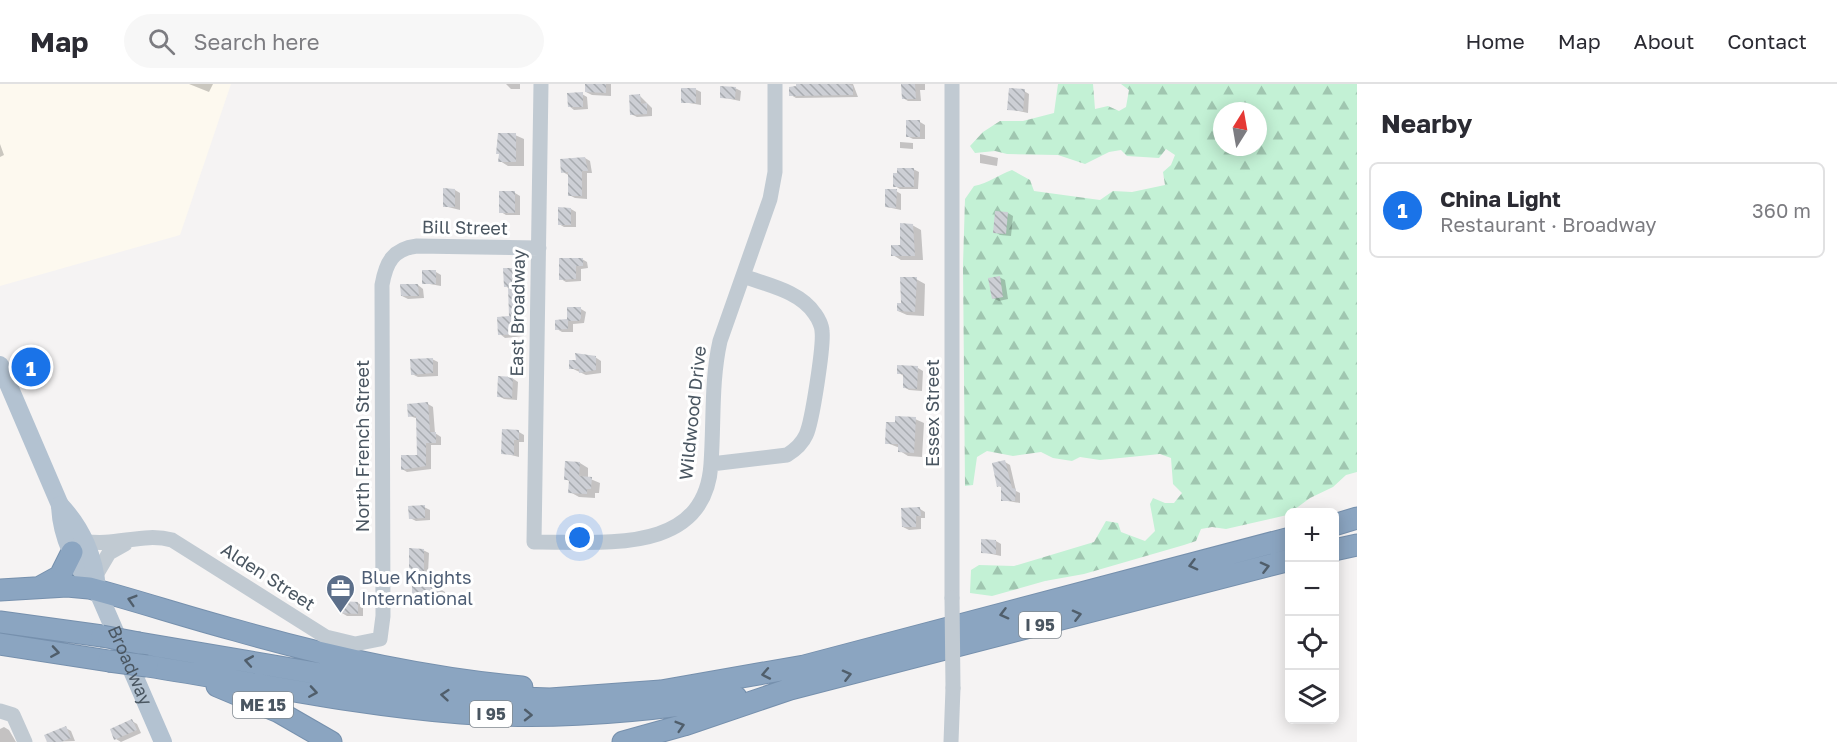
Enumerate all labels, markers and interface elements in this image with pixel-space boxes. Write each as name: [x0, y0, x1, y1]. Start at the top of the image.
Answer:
search box: [124, 14, 544, 68]
text: Map: [30, 25, 88, 58]
icon: search: [145, 25, 178, 58]
text: Search here: [193, 28, 319, 55]
text: Home: [1465, 28, 1525, 54]
text: Map: [1558, 28, 1601, 54]
text: About: [1634, 28, 1694, 54]
text: Contact: [1727, 28, 1807, 54]
north arrow: [1213, 102, 1267, 156]
text: Nearby: [1381, 108, 1472, 139]
text: China Light: [1440, 185, 1561, 212]
text: 1: [1397, 198, 1408, 222]
text: 360 m: [1752, 198, 1811, 222]
text: Restaurant · Broadway: [1440, 212, 1657, 236]
street label: Bill Street: [422, 215, 508, 239]
street label: East Broadway: [505, 249, 529, 377]
pin: 1: [12, 344, 51, 390]
street label: Wildwood Drive: [674, 345, 710, 481]
street label: Essex Street: [921, 359, 943, 467]
street label: North French Street: [351, 360, 373, 532]
map controls: [1285, 508, 1339, 724]
button: +: [1285, 508, 1339, 562]
your location: [565, 523, 594, 552]
street label: Alden Street: [217, 538, 320, 615]
one-way arrow: [1188, 558, 1199, 570]
one-way arrow: [1260, 561, 1270, 574]
button: −: [1285, 562, 1339, 616]
place label: Blue Knights International: [361, 566, 473, 609]
office icon: Blue Knights International: [324, 572, 356, 614]
one-way arrow: [127, 595, 138, 607]
one-way arrow: [999, 607, 1009, 620]
one-way arrow: [1071, 610, 1081, 623]
road number: I 95: [1019, 612, 1061, 638]
button: locate: [1285, 616, 1339, 670]
street label: Broadway: [104, 622, 158, 709]
one-way arrow: [50, 645, 59, 657]
one-way arrow: [244, 655, 254, 667]
one-way arrow: [761, 667, 771, 680]
one-way arrow: [842, 669, 852, 682]
button: layers: [1285, 670, 1339, 724]
one-way arrow: [309, 686, 318, 698]
one-way arrow: [441, 689, 450, 702]
road number: ME 15: [233, 692, 293, 718]
road number: I 95: [470, 701, 512, 727]
one-way arrow: [523, 709, 532, 721]
one-way arrow: [674, 721, 685, 733]

